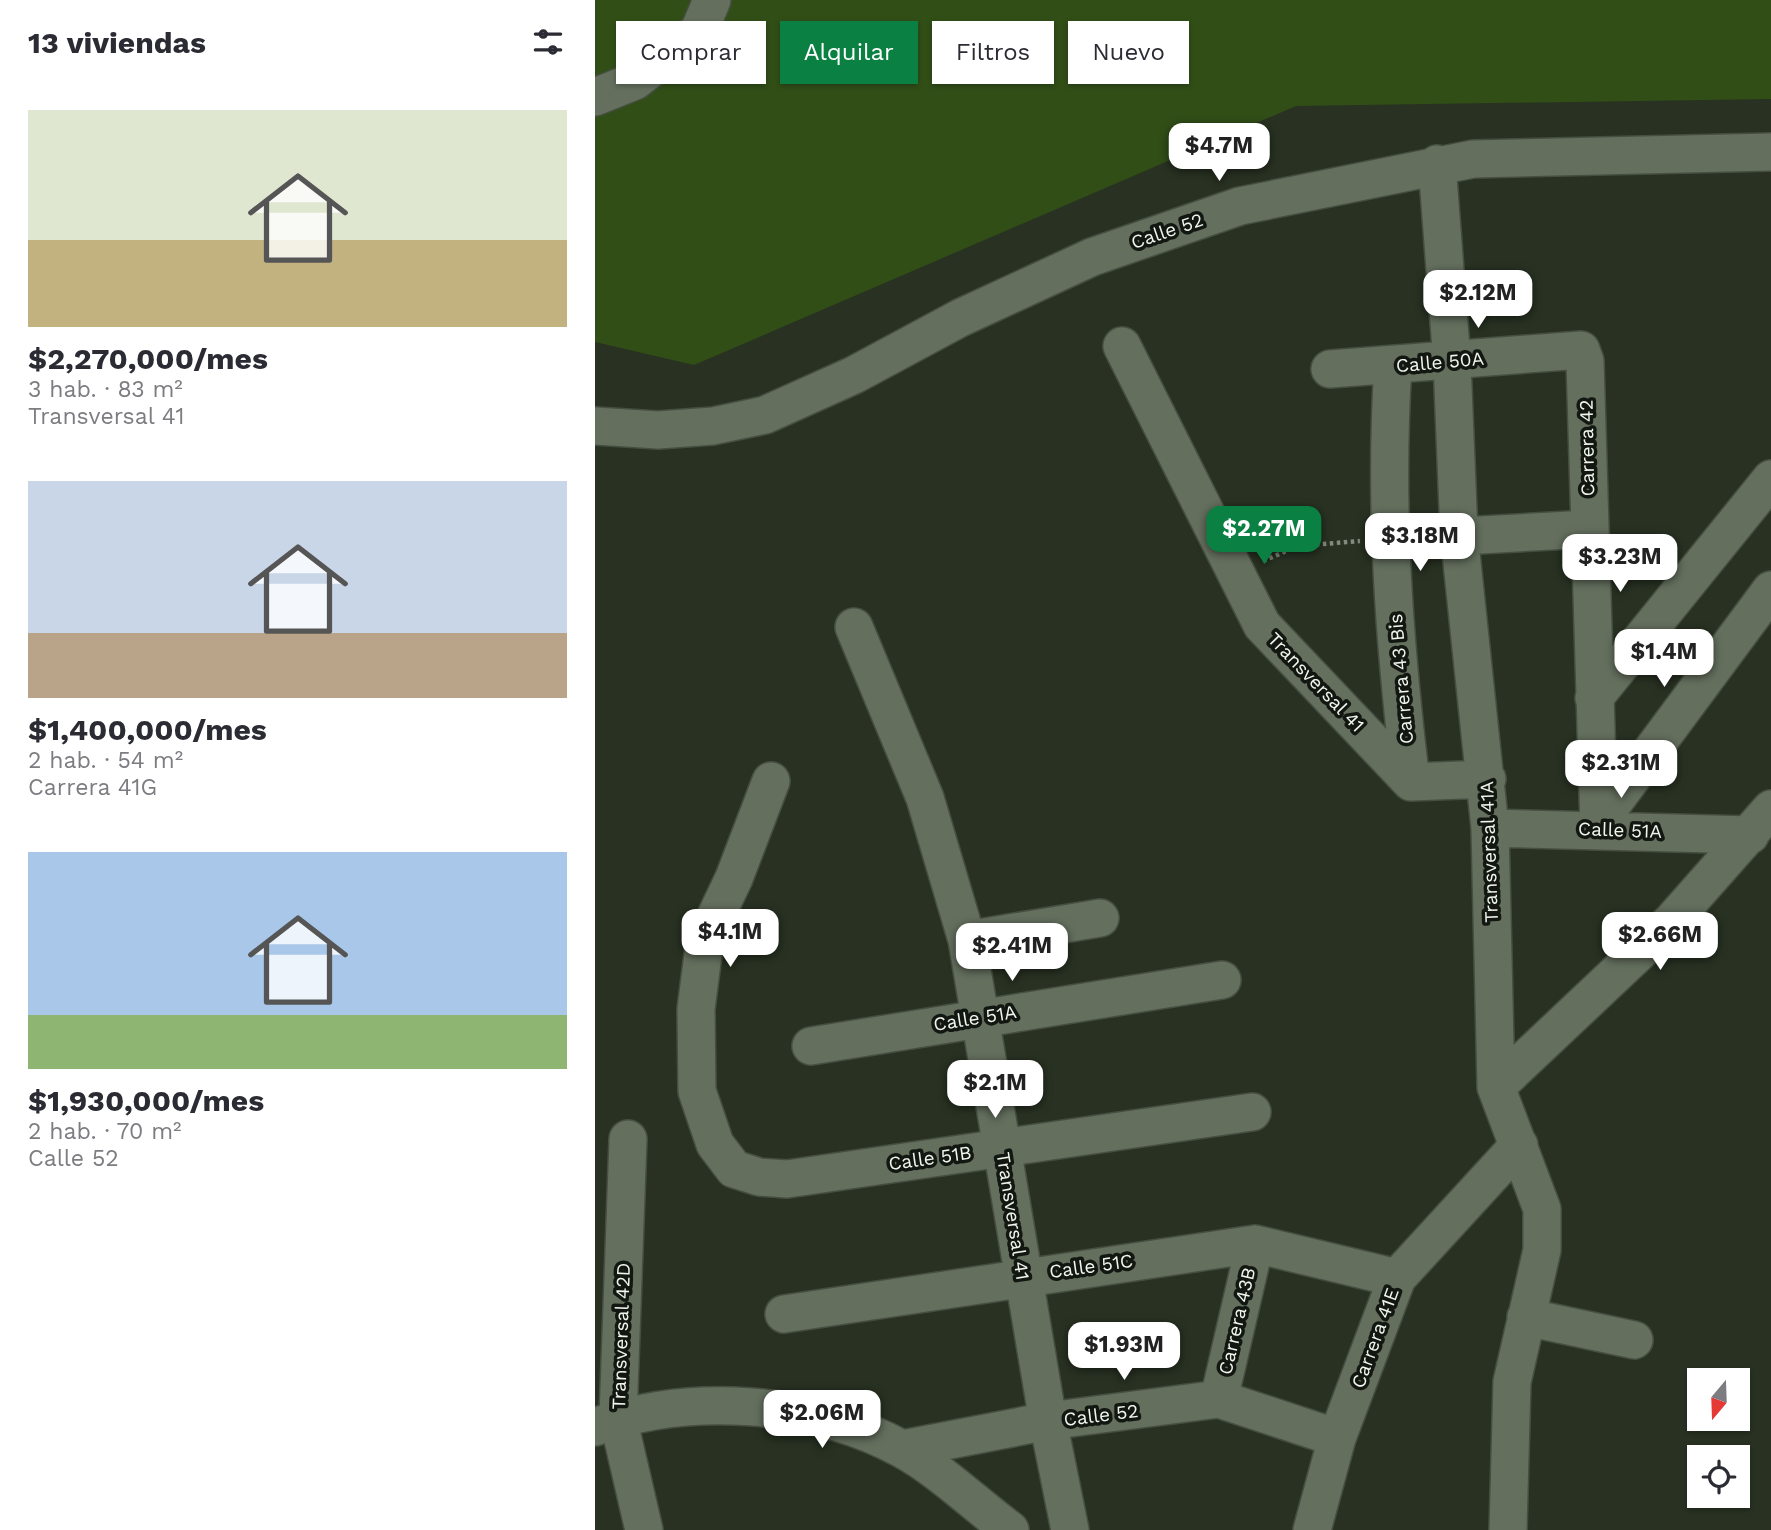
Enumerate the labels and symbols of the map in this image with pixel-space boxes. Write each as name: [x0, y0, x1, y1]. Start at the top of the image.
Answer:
pin: $4.7M: [1170, 124, 1268, 183]
street label: Calle 52: [1128, 208, 1206, 254]
pin: $2.12M: [1421, 270, 1535, 330]
street label: Calle 50A: [1395, 347, 1485, 377]
street label: Carrera 42: [1575, 399, 1599, 497]
pin: $2.27M: [1207, 506, 1321, 566]
pin: $3.18M: [1363, 514, 1477, 573]
pin: $3.23M: [1563, 534, 1677, 594]
street label: Carrera 43 Bis: [1384, 613, 1418, 745]
street label: Transversal 41: [1263, 628, 1369, 736]
pin: $1.4M: [1615, 630, 1713, 689]
pin: $2.31M: [1564, 740, 1678, 800]
street label: Transversal 41A: [1475, 780, 1503, 923]
street label: Calle 51A: [1578, 817, 1663, 843]
pin: $4.1M: [681, 909, 779, 969]
pin: $2.66M: [1603, 912, 1717, 972]
pin: $2.41M: [955, 923, 1069, 983]
street label: Calle 51A: [932, 1000, 1019, 1036]
pin: $2.1M: [946, 1060, 1044, 1120]
street label: Calle 51B: [887, 1141, 973, 1175]
street label: Transversal 41: [992, 1150, 1034, 1282]
street label: Calle 51C: [1048, 1249, 1134, 1283]
street label: Transversal 42D: [607, 1262, 635, 1410]
street label: Carrera 43B: [1213, 1265, 1261, 1377]
street label: Carrera 41E: [1346, 1285, 1404, 1391]
pin: $1.93M: [1067, 1322, 1181, 1382]
north arrow: [1687, 1368, 1750, 1432]
pin: $2.06M: [765, 1390, 879, 1450]
street label: Calle 52: [1062, 1399, 1140, 1431]

